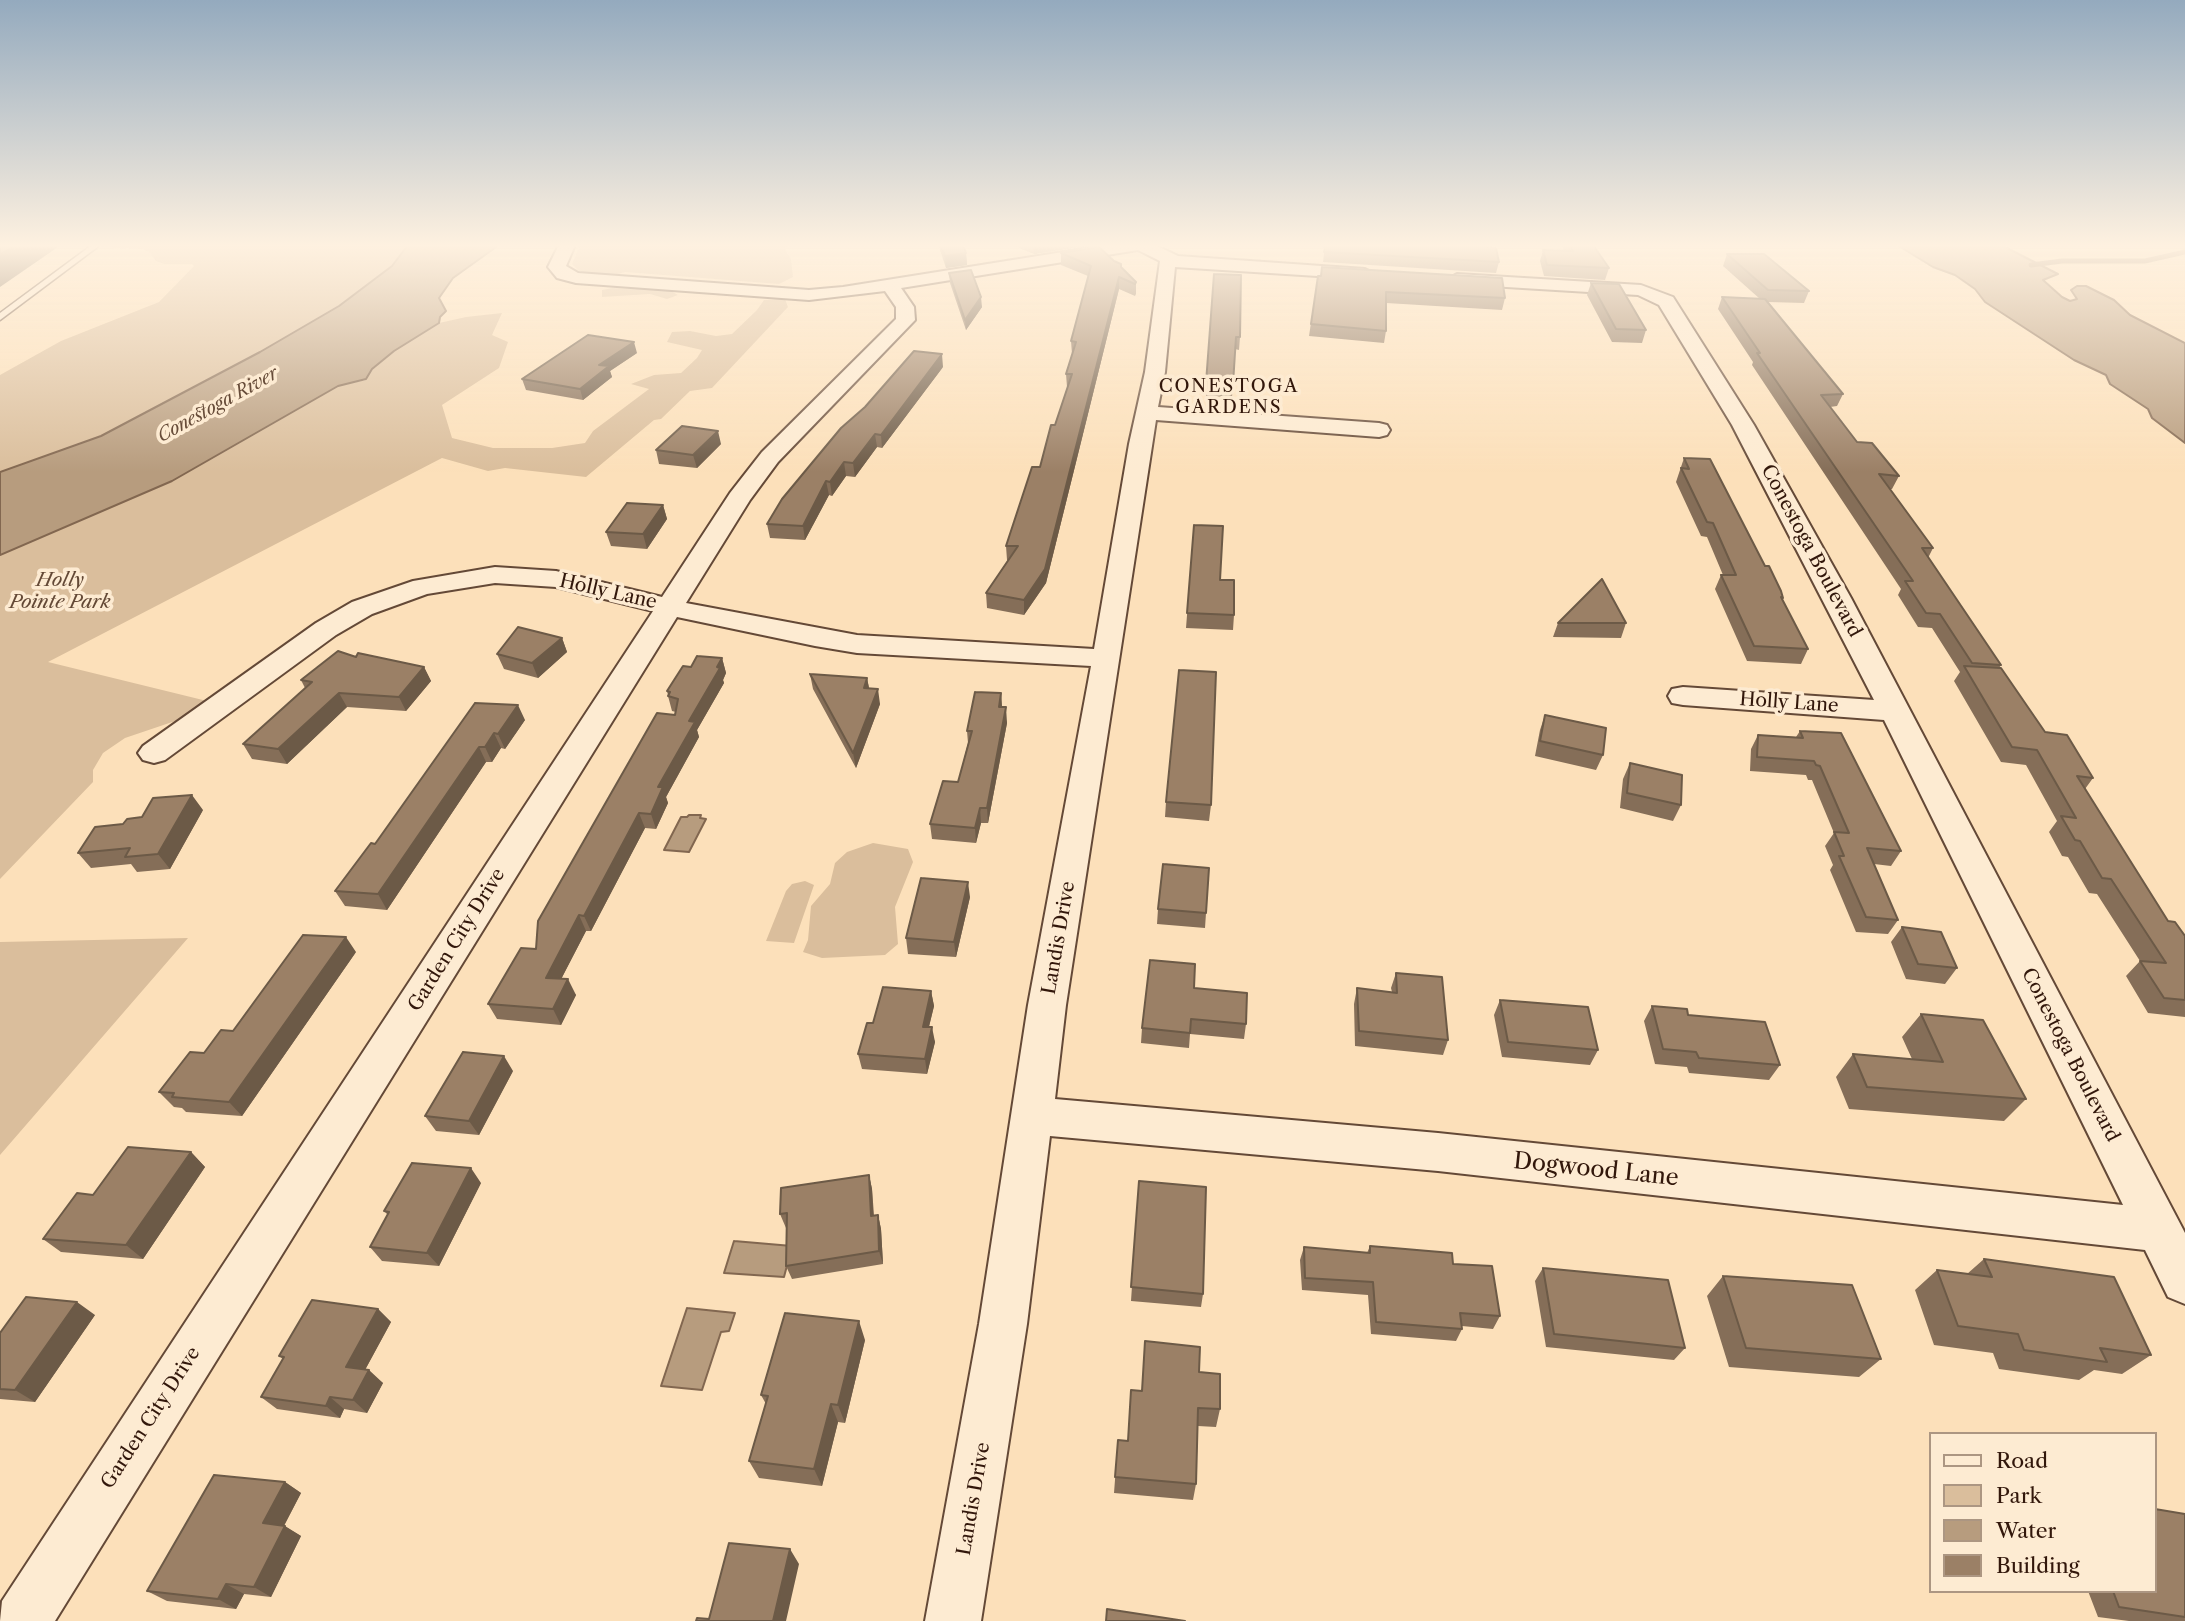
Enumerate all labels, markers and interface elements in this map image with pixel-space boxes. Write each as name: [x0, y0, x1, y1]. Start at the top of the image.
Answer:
water label: Conestoga River: [154, 363, 282, 447]
district label: CONESTOGA GARDENS: [1160, 376, 1298, 418]
street label: Conestoga Boulevard: [1756, 461, 1866, 641]
park label: Holly Pointe Park: [9, 570, 111, 614]
street label: Holly Lane: [557, 570, 659, 614]
street label: Holly Lane: [1739, 688, 1839, 718]
street label: Garden City Drive: [404, 864, 510, 1016]
street label: Landis Drive: [1038, 880, 1080, 996]
street label: Conestoga Boulevard: [2016, 964, 2124, 1146]
street label: Dogwood Lane: [1512, 1148, 1680, 1192]
street label: Garden City Drive: [97, 1343, 205, 1493]
legend: [1930, 1432, 2157, 1593]
street label: Landis Drive: [953, 1441, 995, 1557]
text: Road: [1996, 1448, 2048, 1473]
text: Park: [1996, 1483, 2042, 1508]
text: Water: [1996, 1518, 2056, 1543]
text: Building: [1996, 1553, 2080, 1578]

